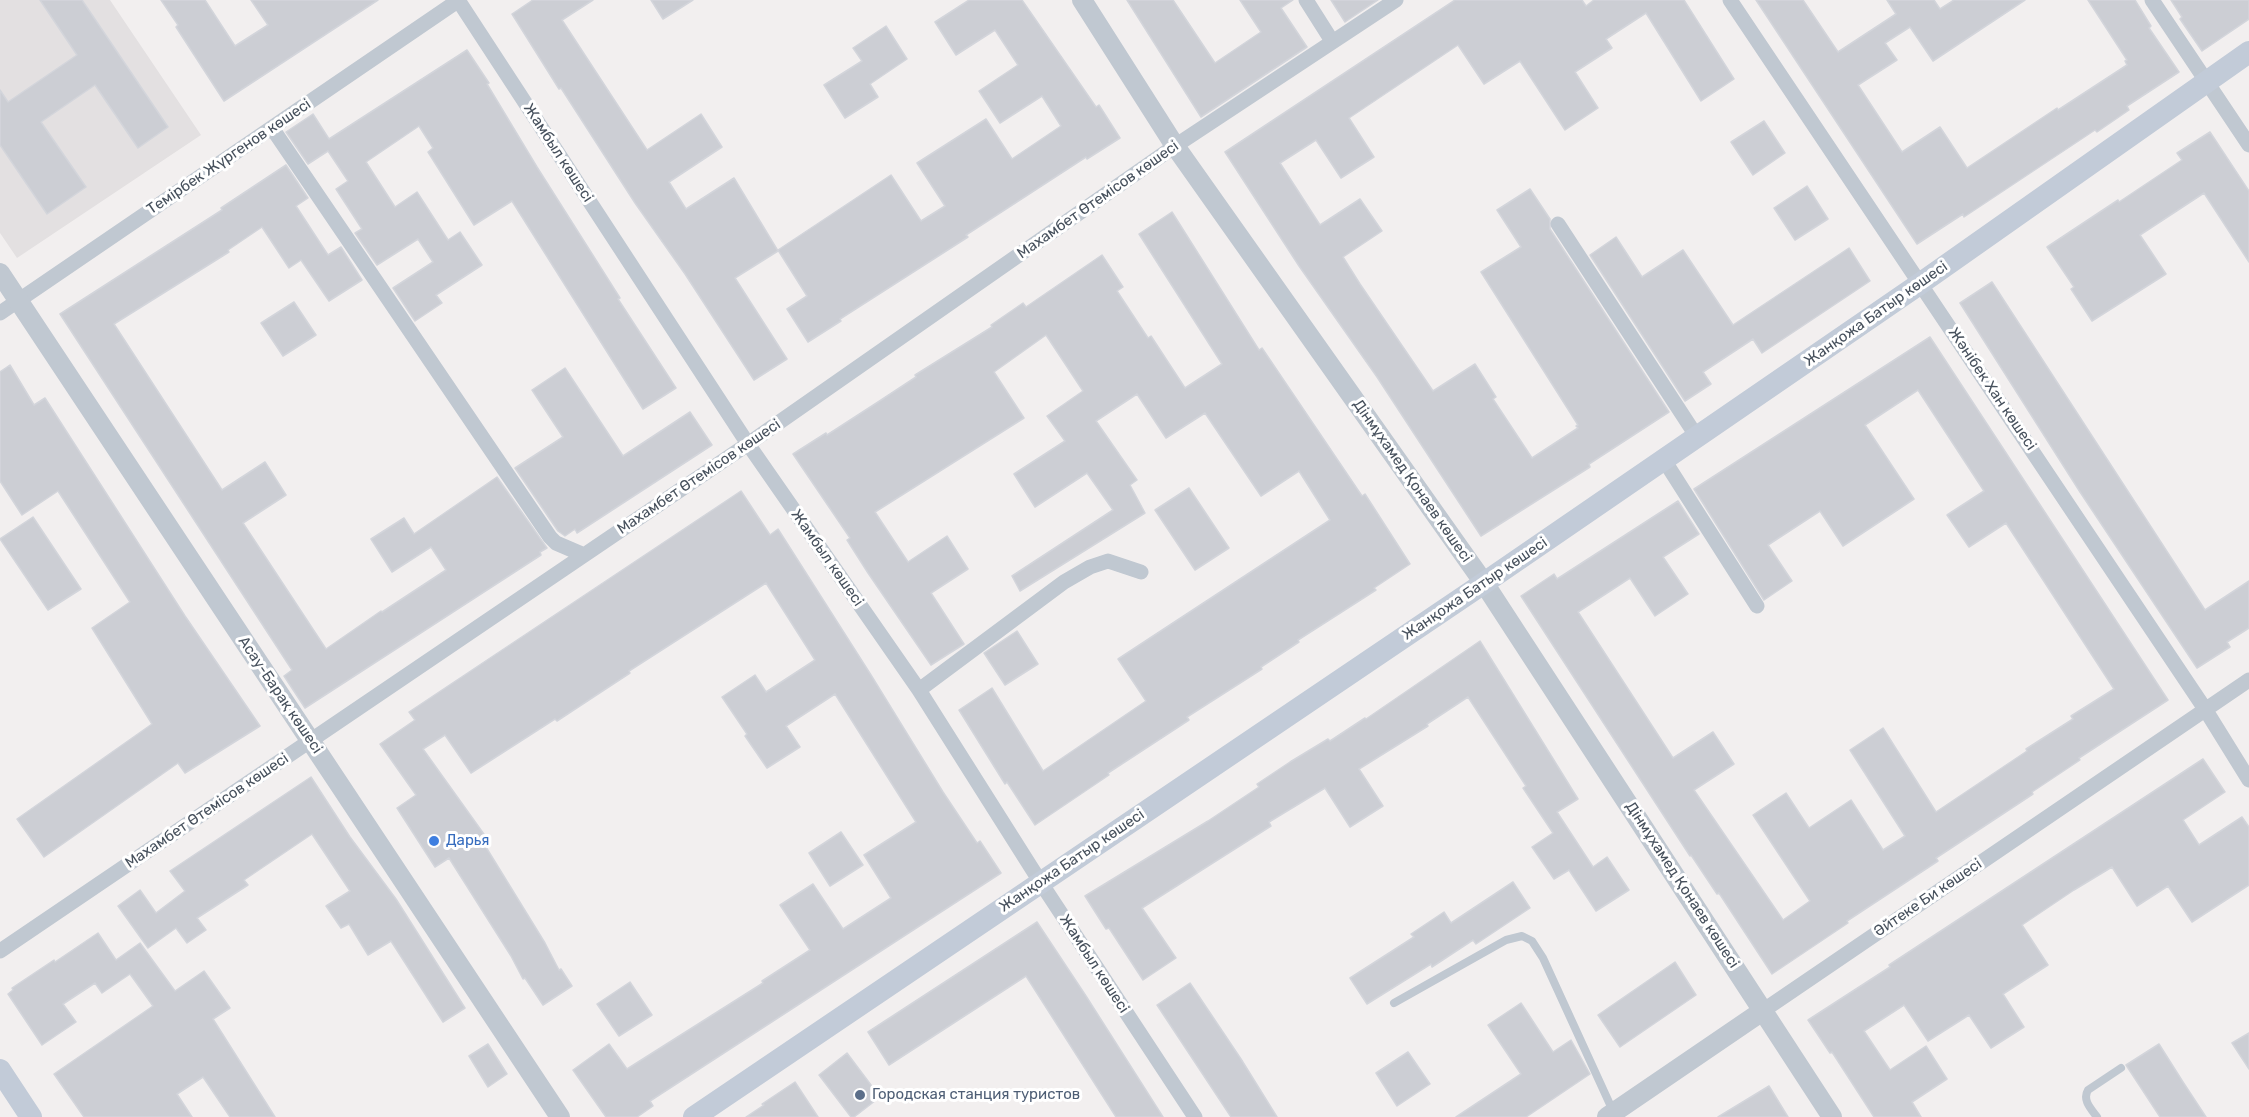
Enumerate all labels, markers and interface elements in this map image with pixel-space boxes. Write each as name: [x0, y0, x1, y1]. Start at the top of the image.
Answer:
street label: Темірбек Жүргенов көшесі: [144, 95, 314, 219]
street label: Жамбыл көшесі: [519, 100, 597, 206]
street label: Махамбет Өтемісов көшесі: [1014, 137, 1182, 263]
street label: Жанқожа Батыр көшесі: [1801, 258, 1951, 370]
street label: Жәнібек Хан көшесі: [1944, 324, 2040, 454]
street label: Дінмұхамед Қонаев көшесі: [1349, 396, 1475, 566]
street label: Махамбет Өтемісов көшесі: [614, 416, 784, 538]
street label: Жамбыл көшесі: [787, 506, 867, 610]
street label: Жанқожа Батыр көшесі: [1399, 534, 1551, 644]
street label: Асау-Барақ көшесі: [234, 633, 326, 757]
street label: Махамбет Өтемісов көшесі: [122, 750, 292, 872]
street label: Дінмұхамед Қонаев көшесі: [1621, 798, 1743, 972]
street label: Жанқожа Батыр көшесі: [996, 806, 1148, 916]
place label: Дарья: [446, 832, 490, 850]
marker: Дарья: [427, 834, 441, 848]
street label: Әйтеке Би көшесі: [1871, 855, 1985, 941]
street label: Жамбыл көшесі: [1055, 911, 1133, 1017]
place label: Городская станция туристов: [872, 1086, 1080, 1104]
marker: Городская станция туристов: [853, 1088, 867, 1102]

